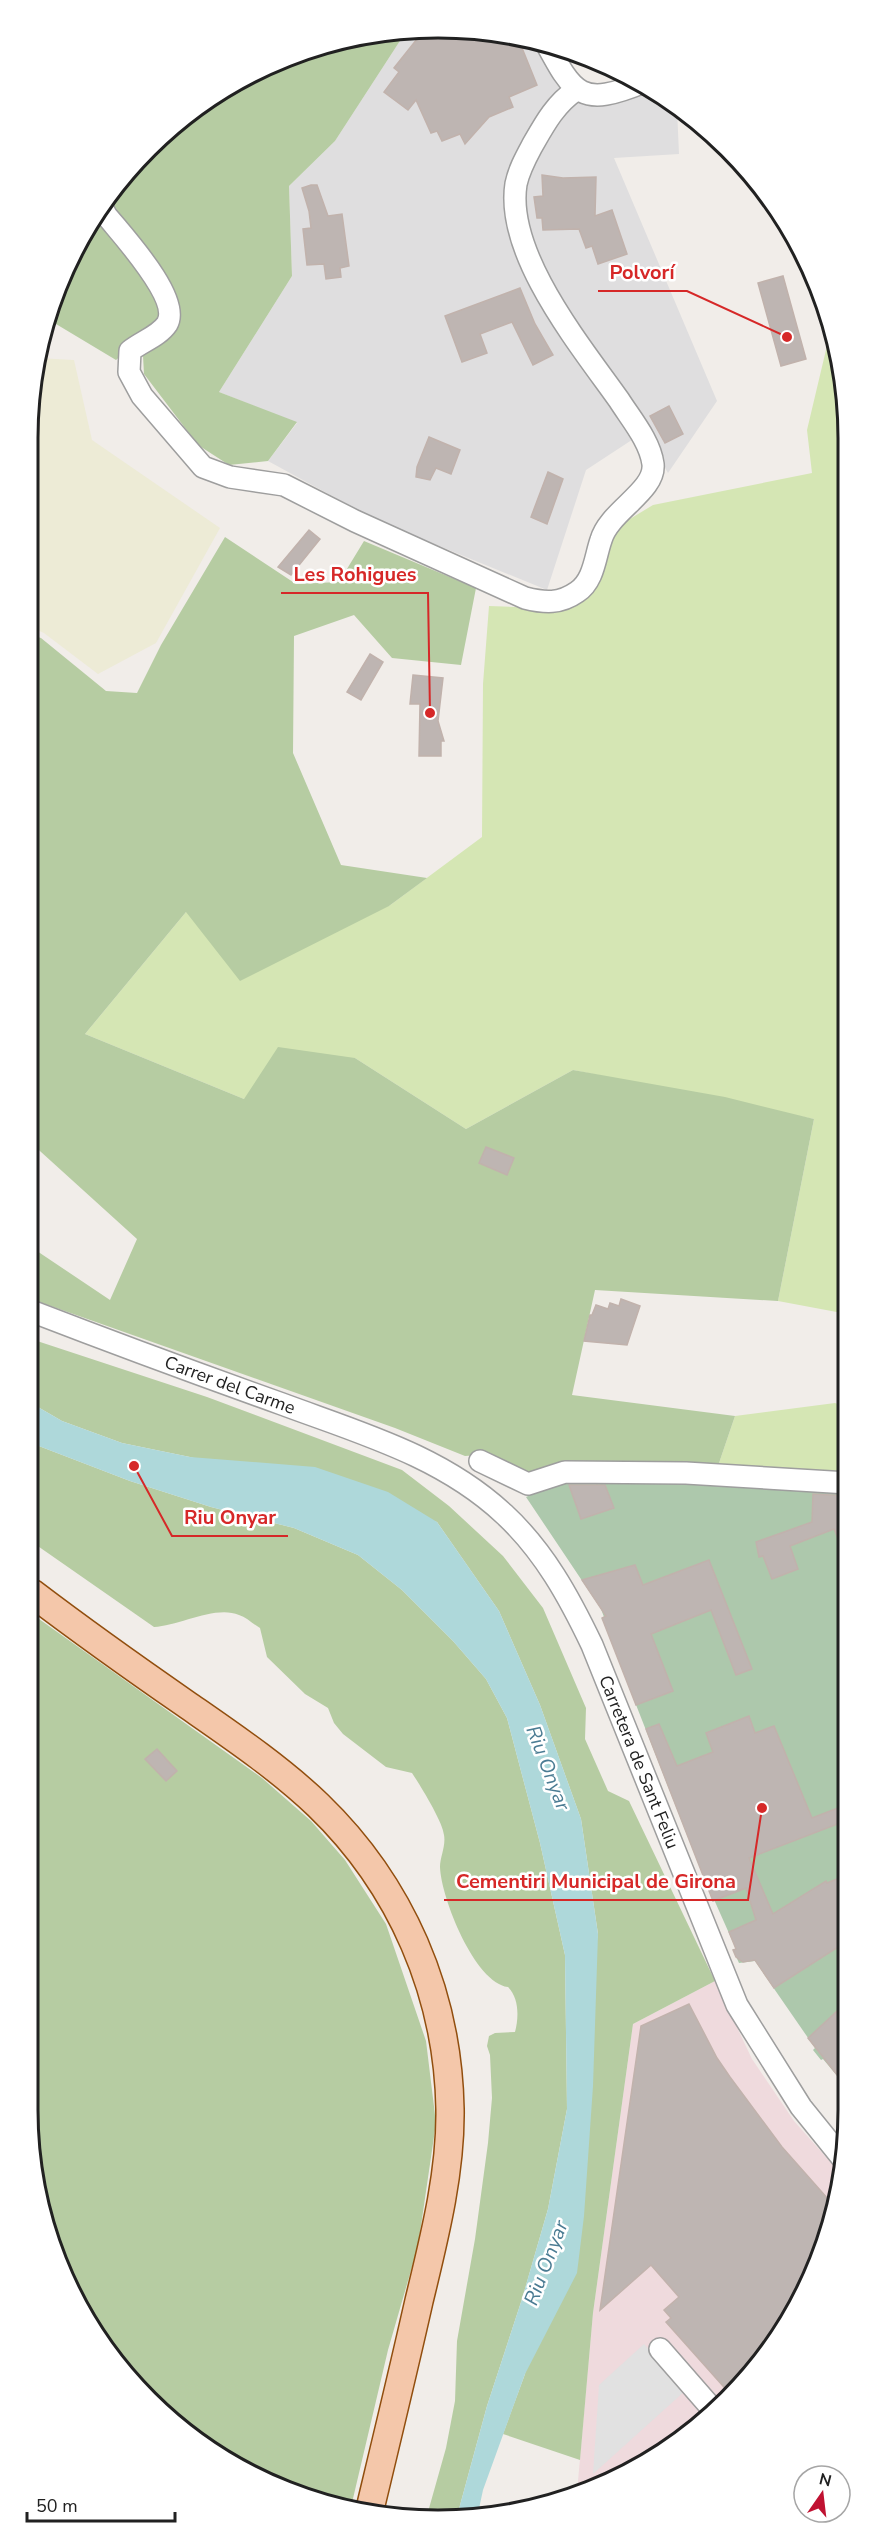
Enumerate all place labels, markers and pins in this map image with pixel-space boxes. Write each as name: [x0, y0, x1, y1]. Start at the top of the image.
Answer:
callout: Polvorí: [598, 253, 687, 291]
callout: Les Rohigues: [281, 555, 428, 593]
callout: Riu Onyar: [172, 1498, 288, 1536]
callout: Cementiri Municipal de Girona: [444, 1862, 748, 1900]

